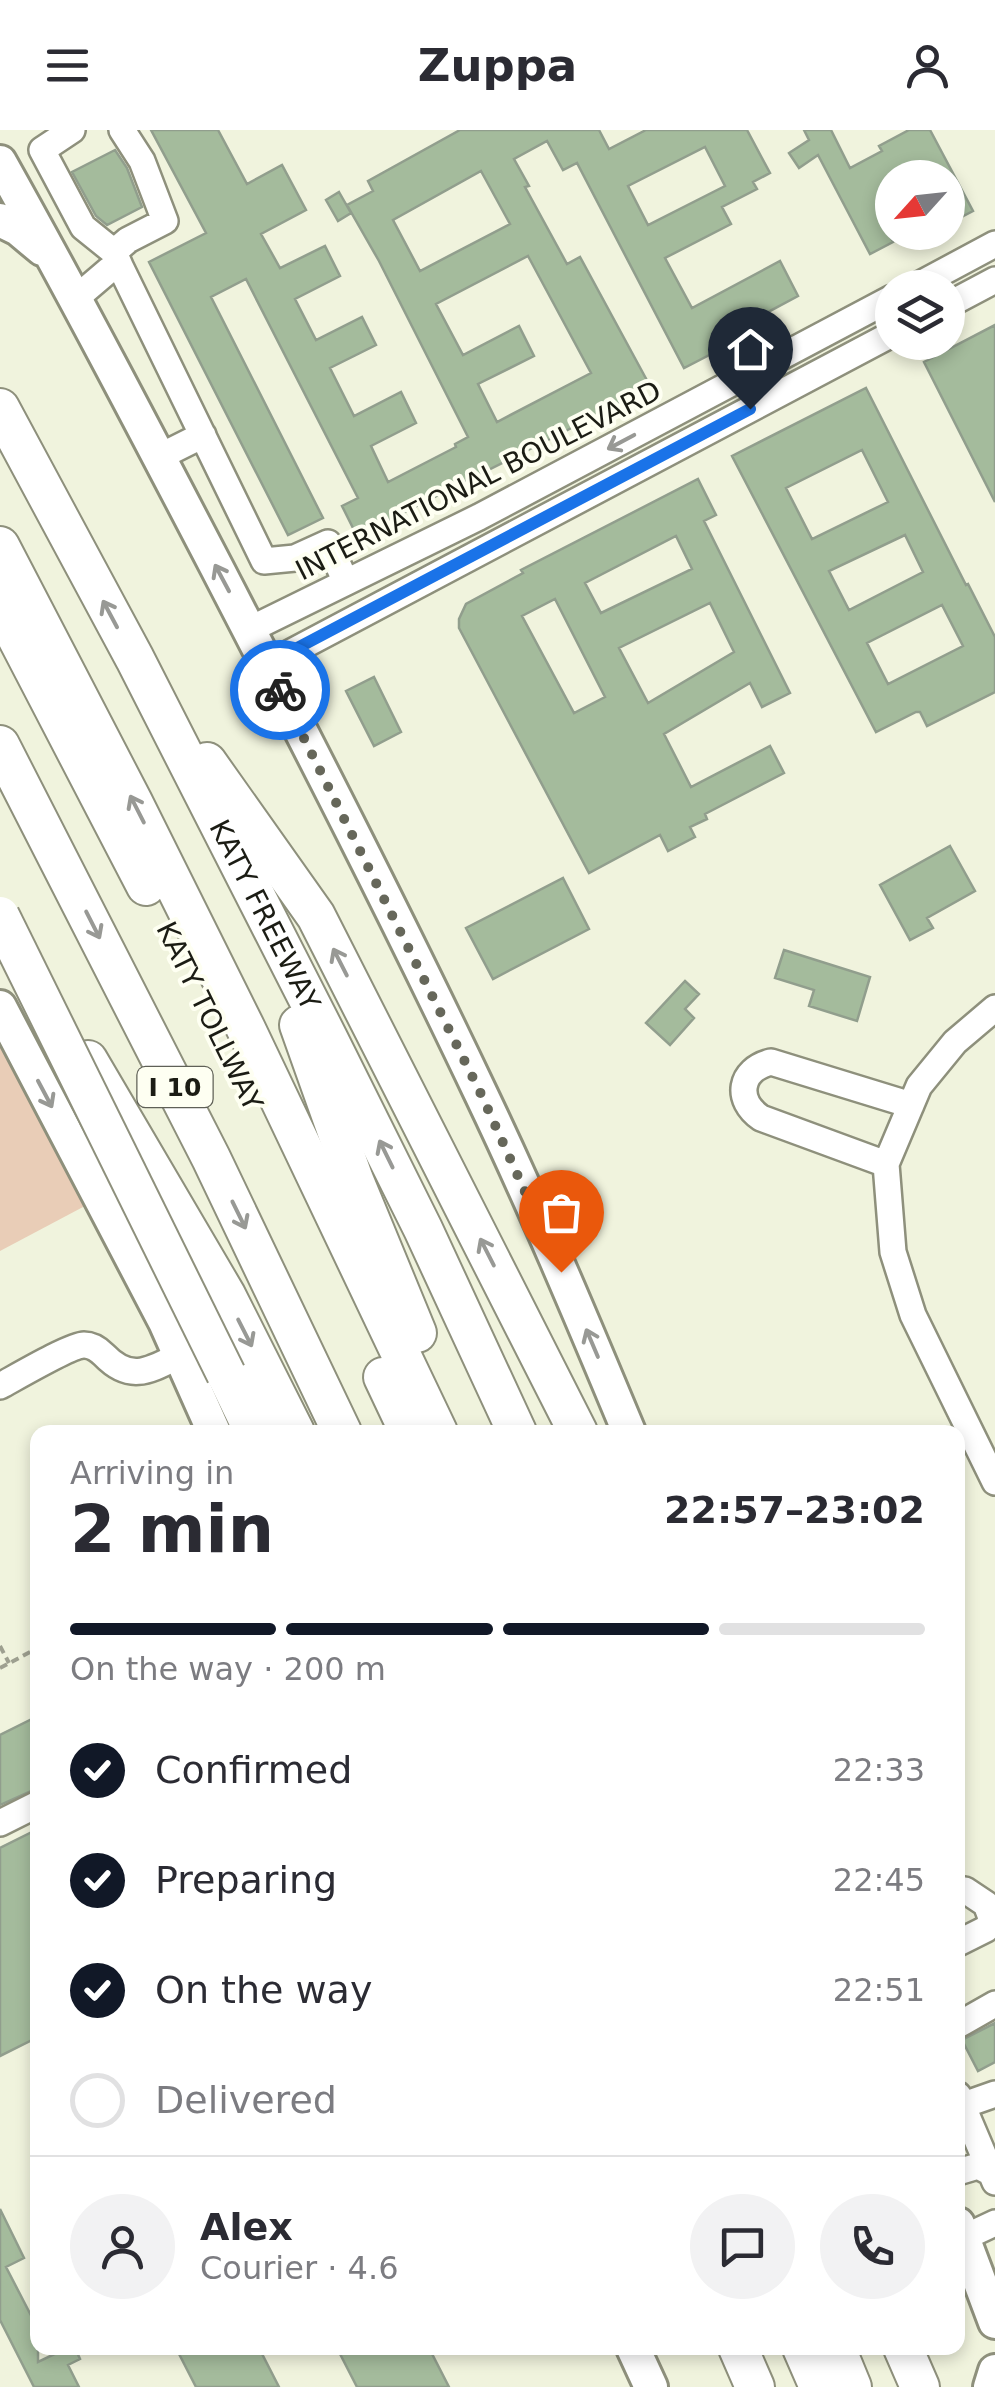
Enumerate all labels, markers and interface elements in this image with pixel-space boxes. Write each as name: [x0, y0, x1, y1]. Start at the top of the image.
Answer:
icon: menu: [40, 38, 95, 93]
icon: person: [900, 38, 955, 93]
text: Zuppa: [418, 39, 577, 92]
north arrow: [875, 160, 965, 250]
map controls: [875, 160, 965, 360]
button: layers: [875, 270, 965, 360]
pin: [708, 307, 793, 410]
icon: home: [723, 322, 778, 377]
street label: INTERNATIONAL BOULEVARD: [290, 374, 666, 587]
one-way arrow: [606, 433, 636, 452]
one-way arrow: [212, 563, 231, 593]
one-way arrow: [100, 599, 119, 629]
courier: [230, 640, 330, 740]
icon: bike: [253, 663, 308, 718]
one-way arrow: [127, 795, 146, 824]
street label: KATY FREEWAY: [203, 814, 327, 1016]
one-way arrow: [84, 909, 103, 939]
street label: KATY TOLLWAY: [150, 916, 270, 1117]
one-way arrow: [330, 948, 349, 977]
road number: I 10: [138, 1067, 212, 1107]
one-way arrow: [36, 1078, 55, 1108]
one-way arrow: [376, 1140, 395, 1170]
pin: [519, 1170, 604, 1273]
icon: bag: [534, 1185, 589, 1240]
one-way arrow: [230, 1200, 249, 1229]
one-way arrow: [477, 1237, 496, 1267]
one-way arrow: [236, 1318, 255, 1348]
one-way arrow: [581, 1328, 599, 1358]
text: Arriving in: [70, 1454, 234, 1492]
text: 22:57–23:02: [664, 1488, 925, 1532]
text: 2 min: [70, 1492, 274, 1567]
text: On the way · 200 m: [70, 1650, 386, 1688]
icon: check: [70, 1743, 125, 1798]
text: Confirmed: [155, 1748, 352, 1792]
text: 22:33: [833, 1751, 925, 1789]
icon: check: [70, 1853, 125, 1908]
text: Preparing: [155, 1858, 337, 1902]
text: 22:45: [833, 1861, 925, 1899]
icon: check: [70, 1963, 125, 2018]
text: On the way: [155, 1968, 372, 2012]
text: 22:51: [833, 1971, 925, 2009]
text: Delivered: [155, 2078, 337, 2122]
button: person: [70, 2194, 175, 2299]
button: chat: [690, 2194, 795, 2299]
button: phone: [820, 2194, 925, 2299]
text: Alex: [200, 2205, 293, 2249]
text: Courier · 4.6: [200, 2249, 399, 2287]

